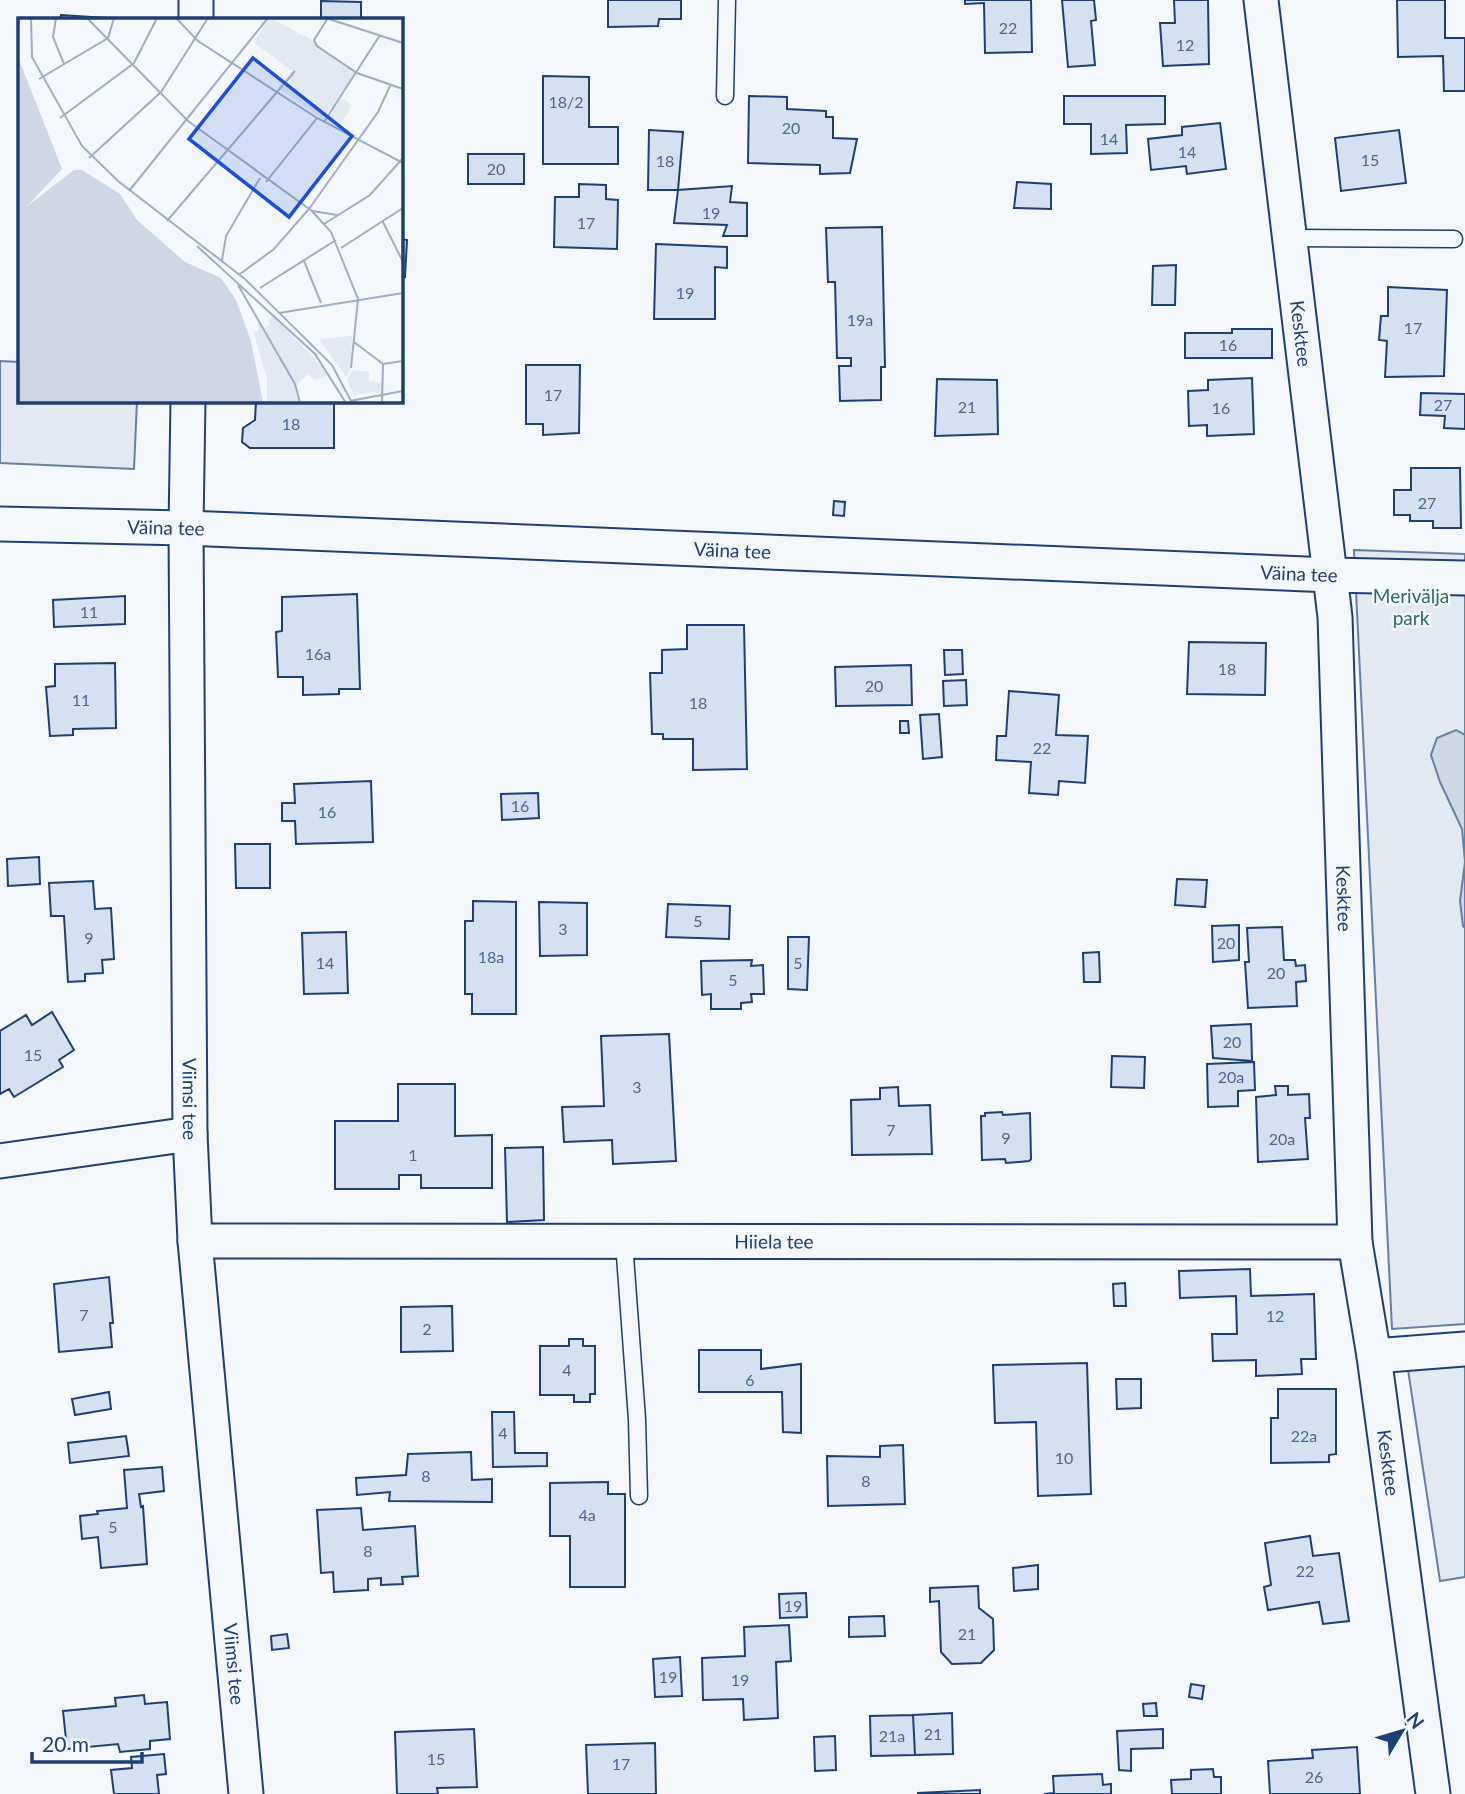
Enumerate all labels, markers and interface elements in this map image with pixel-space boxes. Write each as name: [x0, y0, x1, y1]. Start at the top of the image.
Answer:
inset map: [18, 18, 402, 402]
house number: 22: [999, 18, 1017, 37]
house number: 12: [1176, 35, 1194, 54]
house number: 18/2: [548, 92, 584, 111]
house number: 20: [782, 118, 800, 137]
house number: 14: [1100, 129, 1118, 148]
house number: 14: [1178, 142, 1196, 161]
house number: 15: [1361, 150, 1379, 169]
house number: 18: [656, 151, 674, 170]
house number: 20: [487, 159, 505, 178]
house number: 19: [702, 203, 720, 222]
house number: 17: [577, 213, 595, 232]
house number: 19: [676, 283, 694, 302]
street label: Kesktee: [1286, 299, 1317, 368]
house number: 19a: [847, 310, 873, 329]
house number: 17: [1404, 318, 1422, 337]
house number: 16: [1219, 335, 1237, 354]
house number: 17: [544, 385, 562, 404]
house number: 27: [1434, 395, 1452, 414]
house number: 21: [958, 397, 976, 416]
house number: 16: [1212, 398, 1230, 417]
house number: 18: [282, 414, 300, 433]
house number: 27: [1418, 493, 1436, 512]
street label: Väina tee: [127, 515, 205, 540]
street label: Väina tee: [693, 537, 772, 563]
street label: Väina tee: [1260, 560, 1338, 586]
park label: Merivälja park: [1373, 584, 1449, 629]
house number: 11: [80, 602, 98, 621]
house number: 16a: [305, 644, 331, 663]
house number: 18: [1218, 659, 1236, 678]
house number: 20: [865, 676, 883, 695]
house number: 11: [72, 690, 90, 709]
house number: 18: [689, 693, 707, 712]
house number: 22: [1033, 738, 1051, 757]
house number: 16: [511, 796, 529, 815]
house number: 16: [318, 802, 336, 821]
street label: Kesktee: [1332, 865, 1357, 932]
house number: 5: [693, 911, 703, 930]
house number: 3: [558, 919, 568, 938]
house number: 9: [84, 928, 94, 947]
house number: 20: [1217, 933, 1235, 952]
house number: 18a: [478, 947, 504, 966]
house number: 14: [316, 953, 334, 972]
house number: 5: [793, 953, 803, 972]
house number: 20: [1267, 963, 1285, 982]
house number: 5: [728, 970, 738, 989]
house number: 20: [1223, 1032, 1241, 1051]
house number: 15: [24, 1045, 42, 1064]
street label: Viimsi tee: [178, 1058, 202, 1141]
house number: 20a: [1218, 1067, 1244, 1086]
house number: 3: [632, 1077, 642, 1096]
house number: 7: [886, 1120, 896, 1139]
house number: 9: [1001, 1128, 1011, 1147]
house number: 20a: [1269, 1129, 1295, 1148]
house number: 1: [408, 1145, 418, 1164]
street label: Hiiela tee: [734, 1229, 814, 1253]
house number: 7: [79, 1305, 89, 1324]
house number: 12: [1266, 1306, 1284, 1325]
house number: 2: [422, 1319, 432, 1338]
house number: 4: [562, 1360, 572, 1379]
house number: 6: [745, 1370, 755, 1389]
house number: 4: [498, 1423, 508, 1442]
house number: 22a: [1291, 1426, 1317, 1445]
street label: Kesktee: [1373, 1428, 1405, 1497]
house number: 10: [1055, 1448, 1073, 1467]
house number: 8: [421, 1466, 431, 1485]
house number: 8: [861, 1471, 871, 1490]
house number: 4a: [578, 1505, 596, 1524]
house number: 5: [108, 1517, 118, 1536]
house number: 8: [363, 1541, 373, 1560]
house number: 22: [1296, 1561, 1314, 1580]
house number: 19: [784, 1596, 802, 1615]
street label: Viimsi tee: [219, 1622, 250, 1706]
house number: 21: [958, 1624, 976, 1643]
house number: 19: [659, 1667, 677, 1686]
house number: 19: [731, 1670, 749, 1689]
north arrow: [1367, 1696, 1437, 1766]
text: N: [1402, 1707, 1429, 1733]
scale bar: [32, 1720, 142, 1764]
house number: 21: [924, 1724, 942, 1743]
house number: 21a: [879, 1726, 905, 1745]
text: 20 m: [42, 1731, 89, 1756]
house number: 15: [427, 1749, 445, 1768]
house number: 17: [612, 1754, 630, 1773]
house number: 26: [1305, 1767, 1323, 1786]

